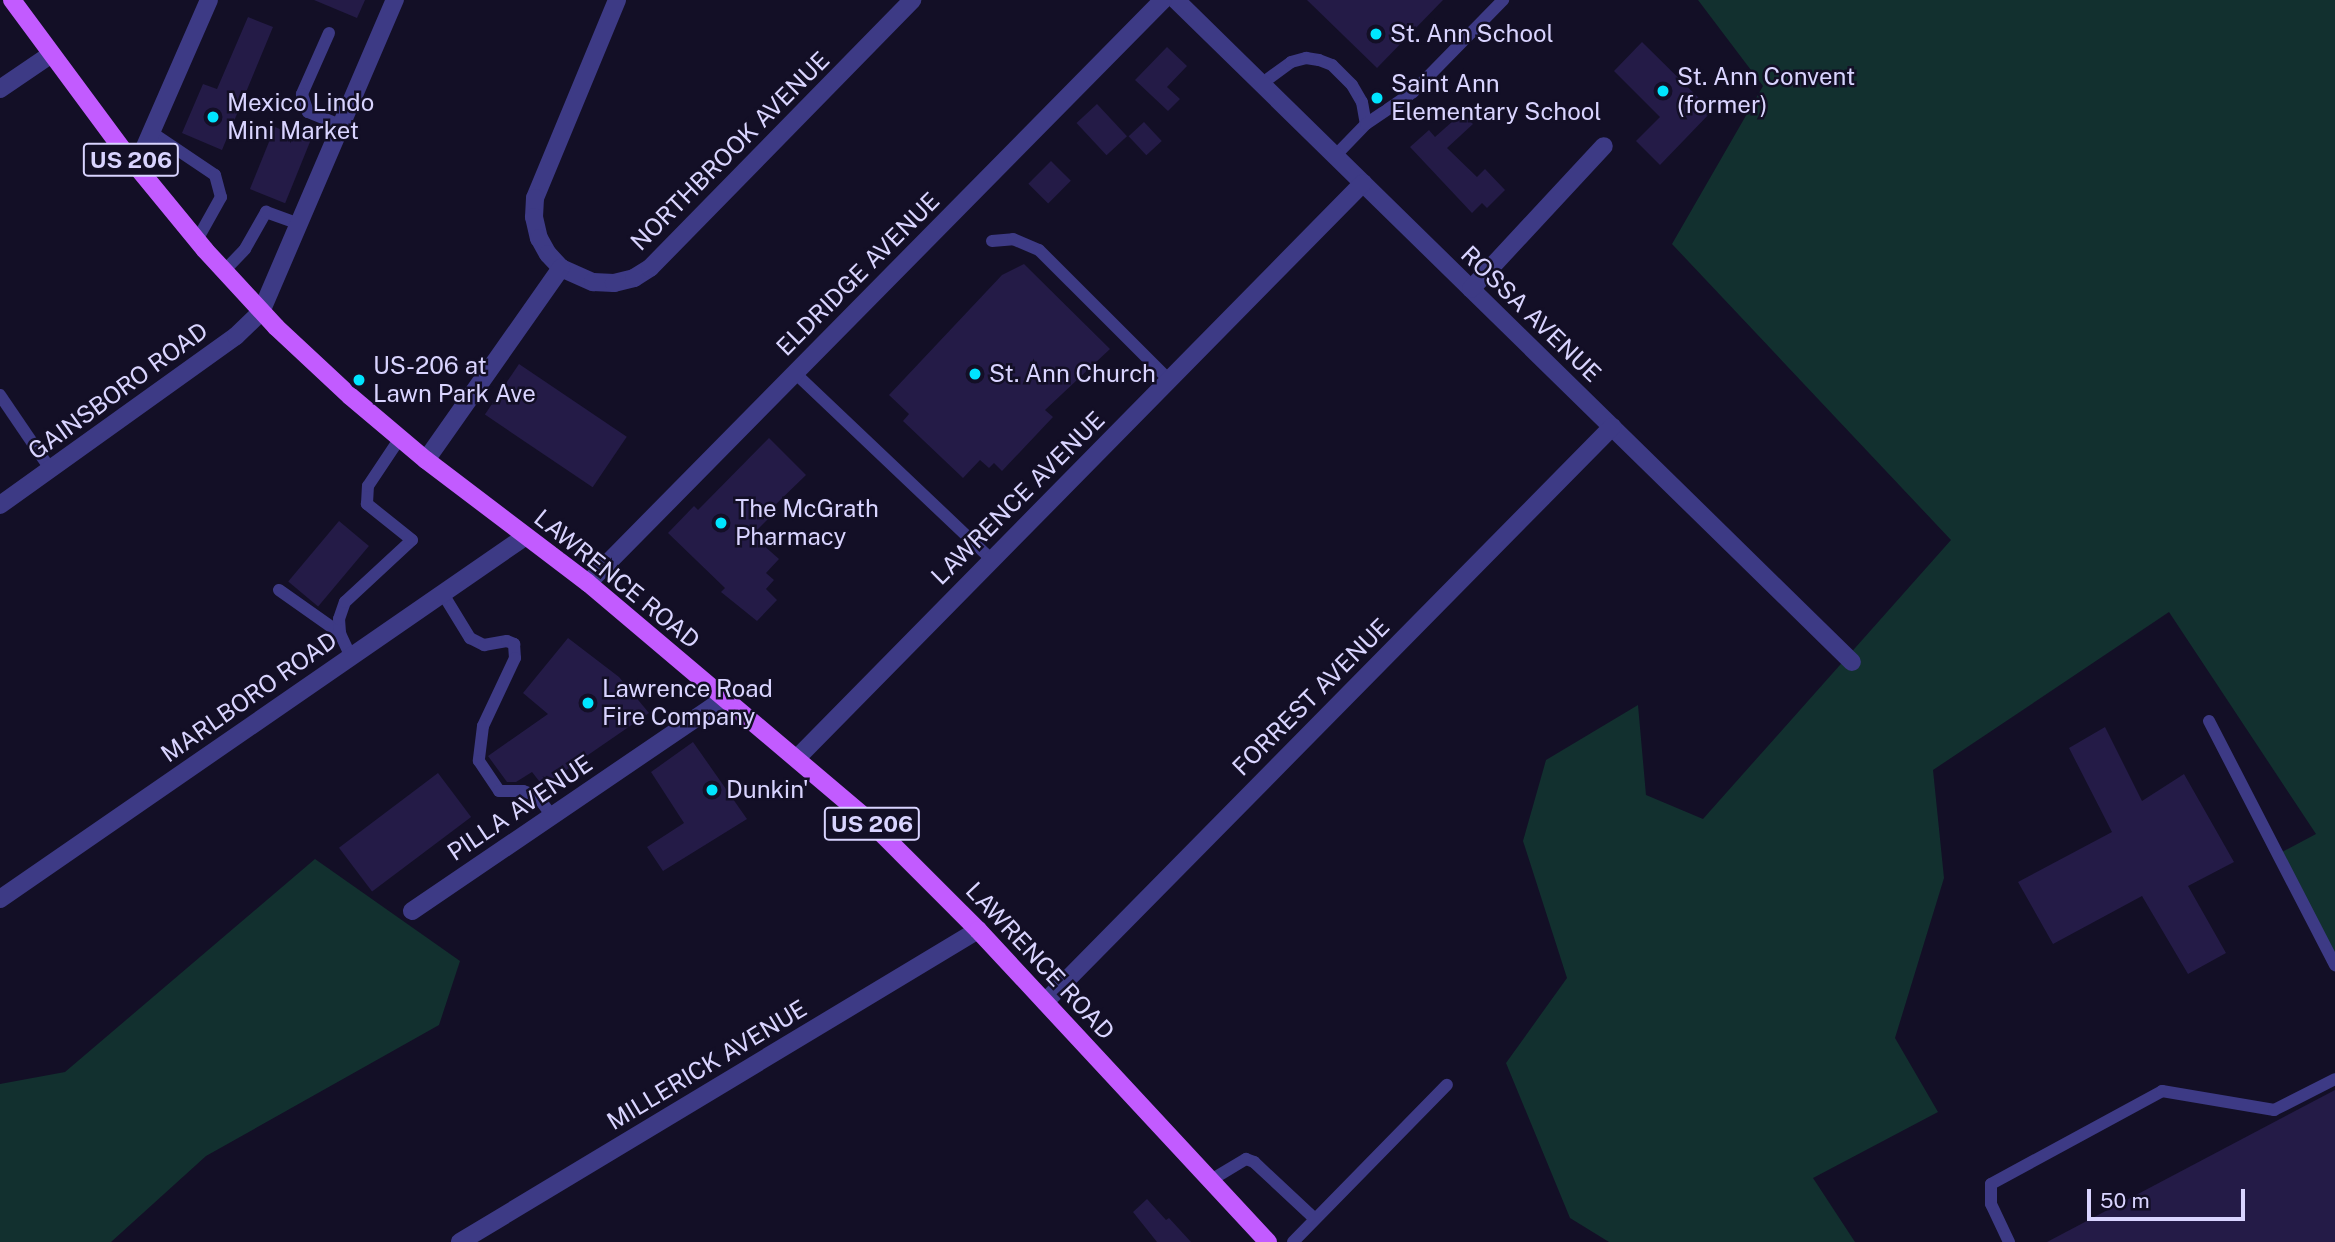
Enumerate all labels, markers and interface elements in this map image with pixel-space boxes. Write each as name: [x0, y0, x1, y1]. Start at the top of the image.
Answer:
place label: St. Ann School: [1390, 20, 1554, 48]
marker: St. Ann School: [1368, 26, 1384, 42]
street label: NORTHBROOK AVENUE: [625, 46, 835, 256]
place label: St. Ann Convent (former): [1677, 63, 1855, 119]
place label: Saint Ann Elementary School: [1391, 70, 1602, 126]
marker: St. Ann Convent (former): [1655, 83, 1671, 99]
place label: Mexico Lindo Mini Market: [227, 89, 374, 145]
marker: Saint Ann Elementary School: [1369, 90, 1385, 106]
marker: Mexico Lindo Mini Market: [205, 109, 221, 125]
road number: US 206: [82, 140, 180, 180]
street label: ELDRIDGE AVENUE: [770, 186, 946, 362]
street label: ROSSA AVENUE: [1455, 240, 1607, 388]
street label: GAINSBORO ROAD: [23, 316, 213, 466]
place label: US-206 at Lawn Park Ave: [373, 352, 536, 408]
place label: St. Ann Church: [989, 360, 1156, 388]
marker: St. Ann Church: [967, 366, 983, 382]
marker: US-206 at Lawn Park Ave: [351, 372, 367, 388]
street label: LAWRENCE AVENUE: [925, 405, 1111, 591]
place label: The McGrath Pharmacy: [735, 495, 879, 551]
street label: LAWRENCE ROAD: [528, 503, 706, 655]
marker: The McGrath Pharmacy: [713, 515, 729, 531]
street label: FORREST AVENUE: [1226, 612, 1396, 782]
street label: MARLBORO ROAD: [156, 626, 342, 768]
place label: Lawrence Road Fire Company: [602, 675, 773, 731]
marker: Lawrence Road Fire Company: [580, 695, 596, 711]
street label: PILLA AVENUE: [442, 749, 598, 867]
place label: Dunkin': [726, 776, 809, 804]
marker: Dunkin': [704, 782, 720, 798]
road number: US 206: [823, 804, 921, 844]
street label: LAWRENCE ROAD: [960, 876, 1120, 1046]
street label: MILLERICK AVENUE: [602, 994, 812, 1136]
scale bar: [2090, 1176, 2248, 1220]
text: 50 m: [2100, 1188, 2150, 1213]

